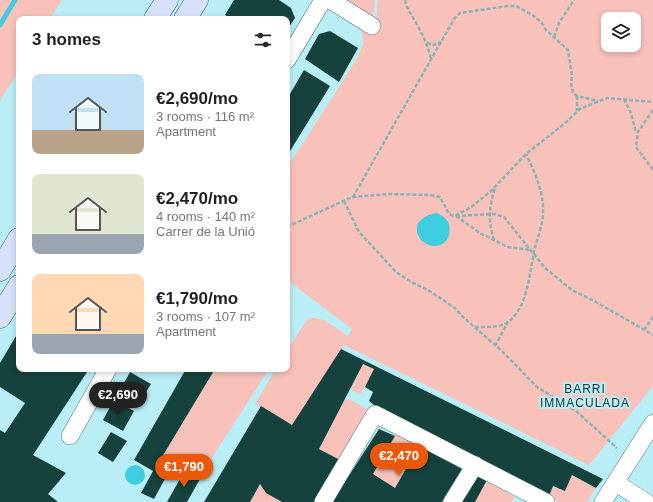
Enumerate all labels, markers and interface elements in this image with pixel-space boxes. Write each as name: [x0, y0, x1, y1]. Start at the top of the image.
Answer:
map controls: [601, 12, 641, 52]
button: layers: [601, 12, 641, 52]
icon: filters: [252, 29, 274, 51]
text: 3 homes: [32, 30, 101, 49]
text: €2,690/mo: [156, 89, 238, 108]
icon: home: [64, 90, 112, 138]
text: 3 rooms · 116 m²: [156, 109, 254, 124]
text: Apartment: [156, 124, 216, 139]
text: €2,470/mo: [156, 189, 238, 208]
icon: home: [64, 190, 112, 238]
text: 4 rooms · 140 m²: [156, 209, 255, 224]
text: Carrer de la Unió: [156, 224, 255, 239]
text: €1,790/mo: [156, 289, 238, 308]
icon: home: [64, 290, 112, 338]
text: 3 rooms · 107 m²: [156, 309, 255, 324]
text: Apartment: [156, 324, 216, 339]
pin: €2,690: [85, 382, 151, 416]
district label: BARRI IMMACULADA: [540, 382, 630, 410]
text: €2,690: [98, 387, 138, 402]
pin: €2,470: [366, 443, 432, 477]
text: €2,470: [379, 448, 419, 463]
pin: €1,790: [151, 454, 217, 488]
text: €1,790: [164, 459, 204, 474]

